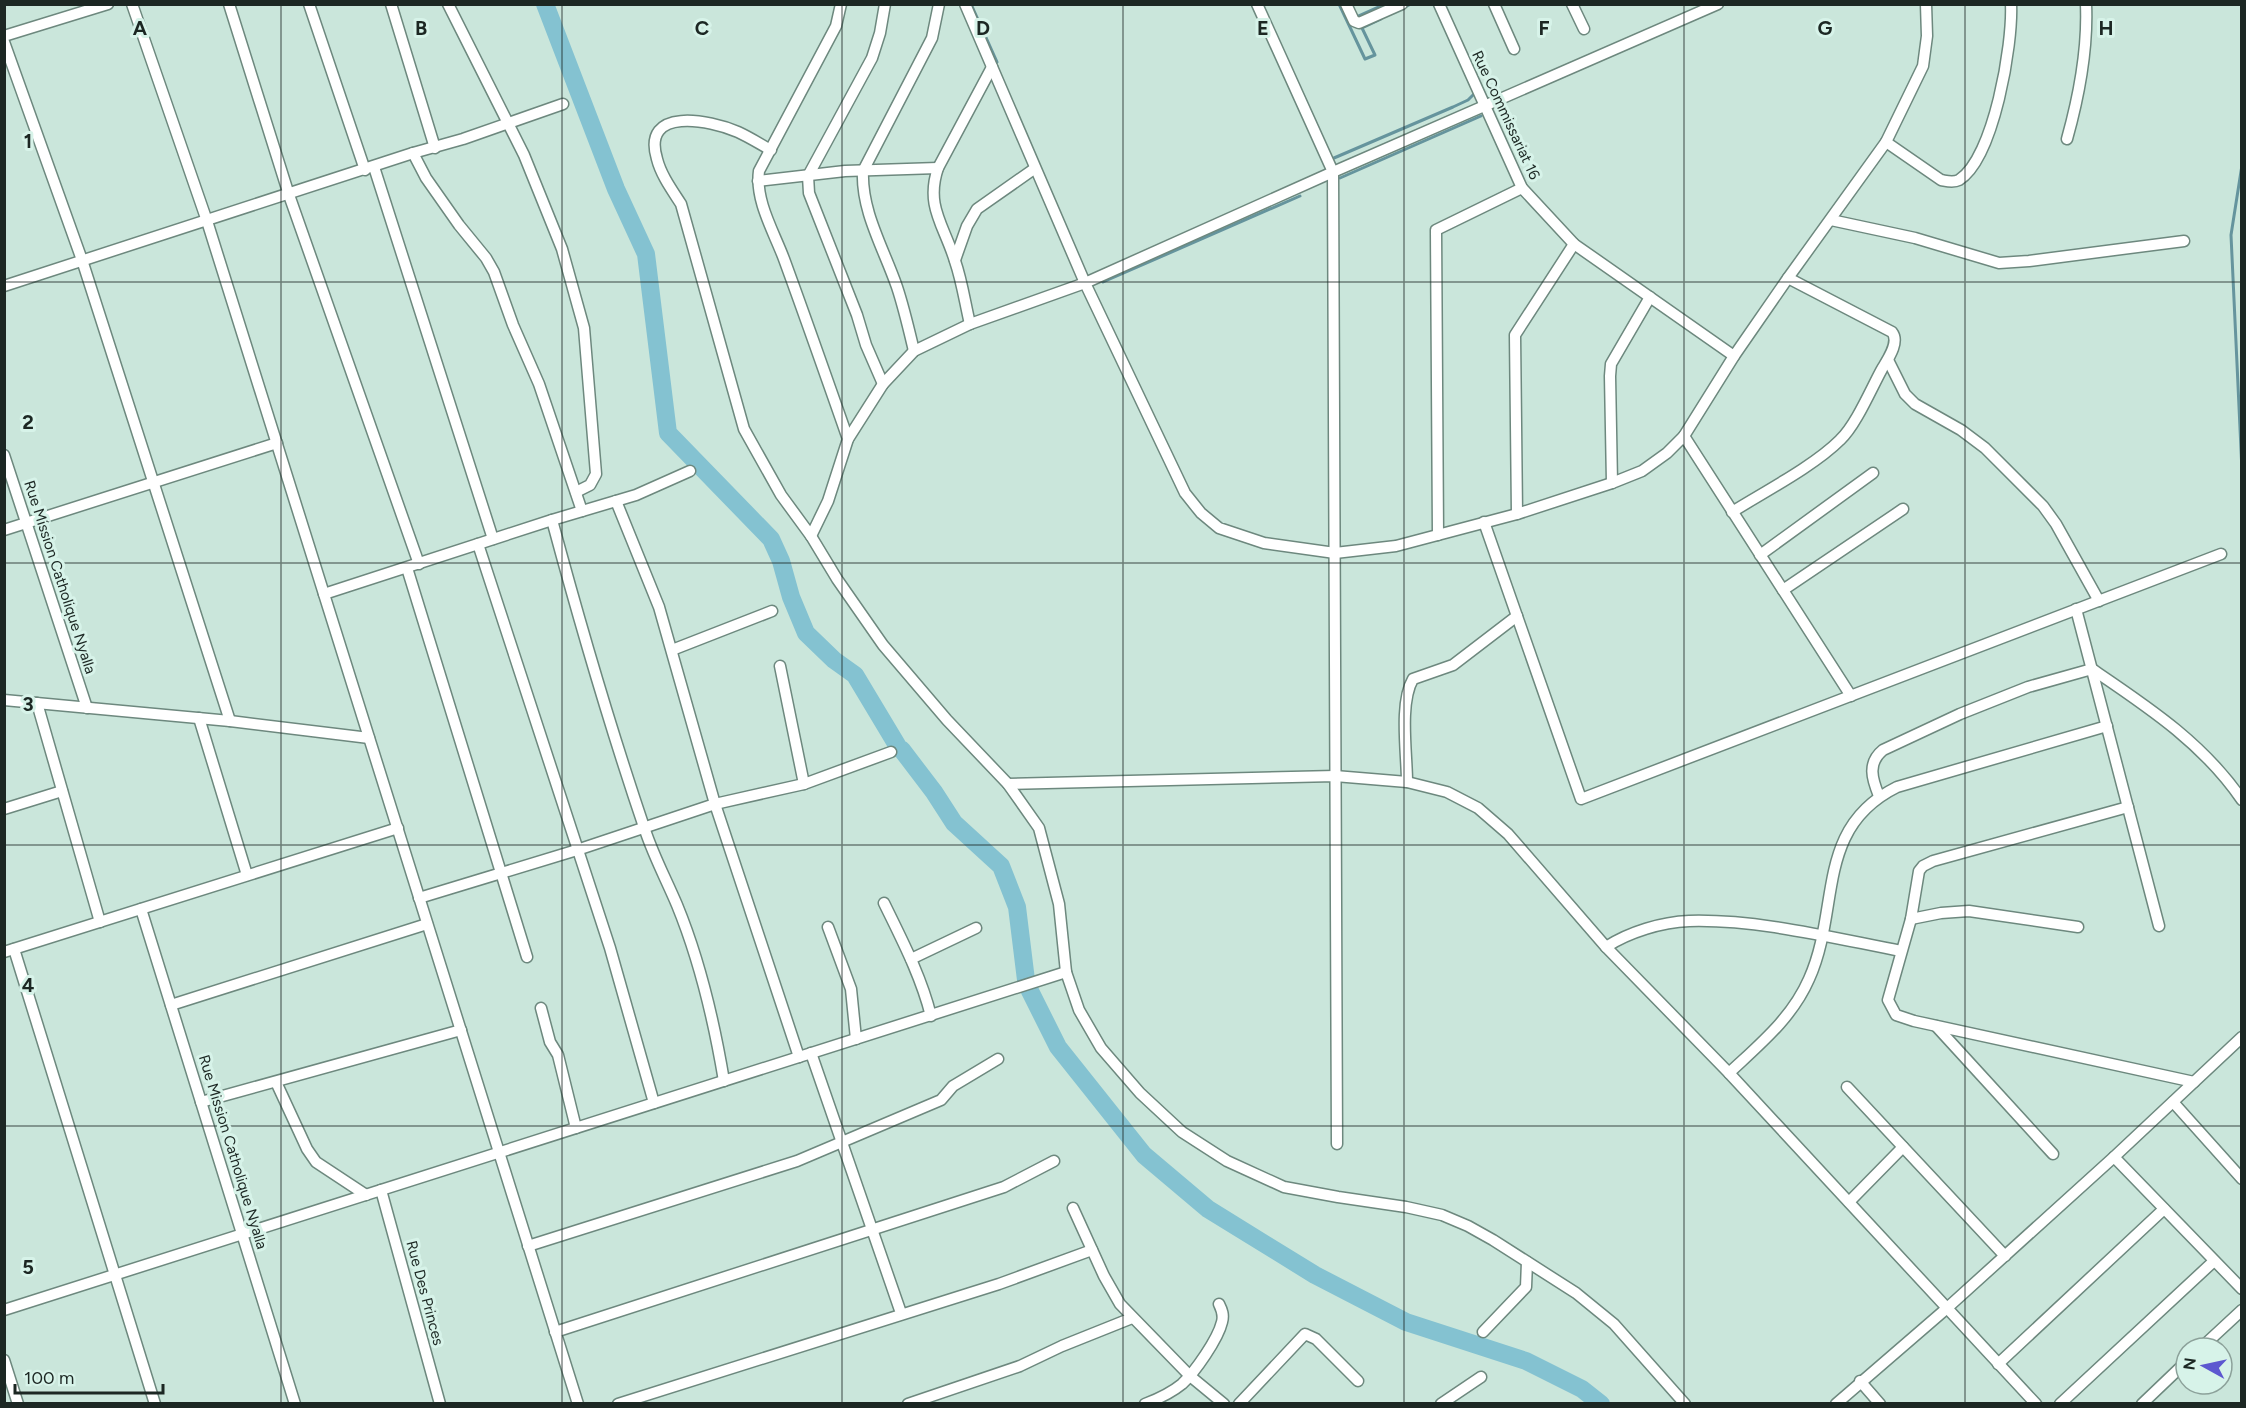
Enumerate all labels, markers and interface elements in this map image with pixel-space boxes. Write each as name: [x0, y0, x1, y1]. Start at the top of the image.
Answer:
text: A: [133, 16, 148, 40]
text: B: [415, 16, 427, 40]
text: C: [695, 16, 709, 40]
text: D: [976, 16, 990, 40]
text: E: [1257, 16, 1269, 40]
text: F: [1538, 16, 1550, 40]
text: G: [1818, 16, 1833, 40]
text: H: [2099, 16, 2114, 40]
street label: Rue Commissariat 16: [1468, 48, 1544, 183]
text: 1: [24, 129, 32, 153]
text: 2: [22, 410, 34, 434]
street label: Rue Mission Catholique Nyalla: [20, 478, 100, 676]
text: 3: [22, 692, 34, 716]
text: 4: [22, 973, 35, 997]
street label: Rue Mission Catholique Nyalla: [195, 1053, 271, 1251]
street label: Rue Des Princes: [402, 1239, 448, 1347]
text: 5: [22, 1255, 34, 1279]
north arrow: [2174, 1336, 2234, 1396]
scale bar: [15, 1357, 164, 1395]
text: N: [2179, 1357, 2200, 1371]
text: 100 m: [24, 1367, 74, 1389]

